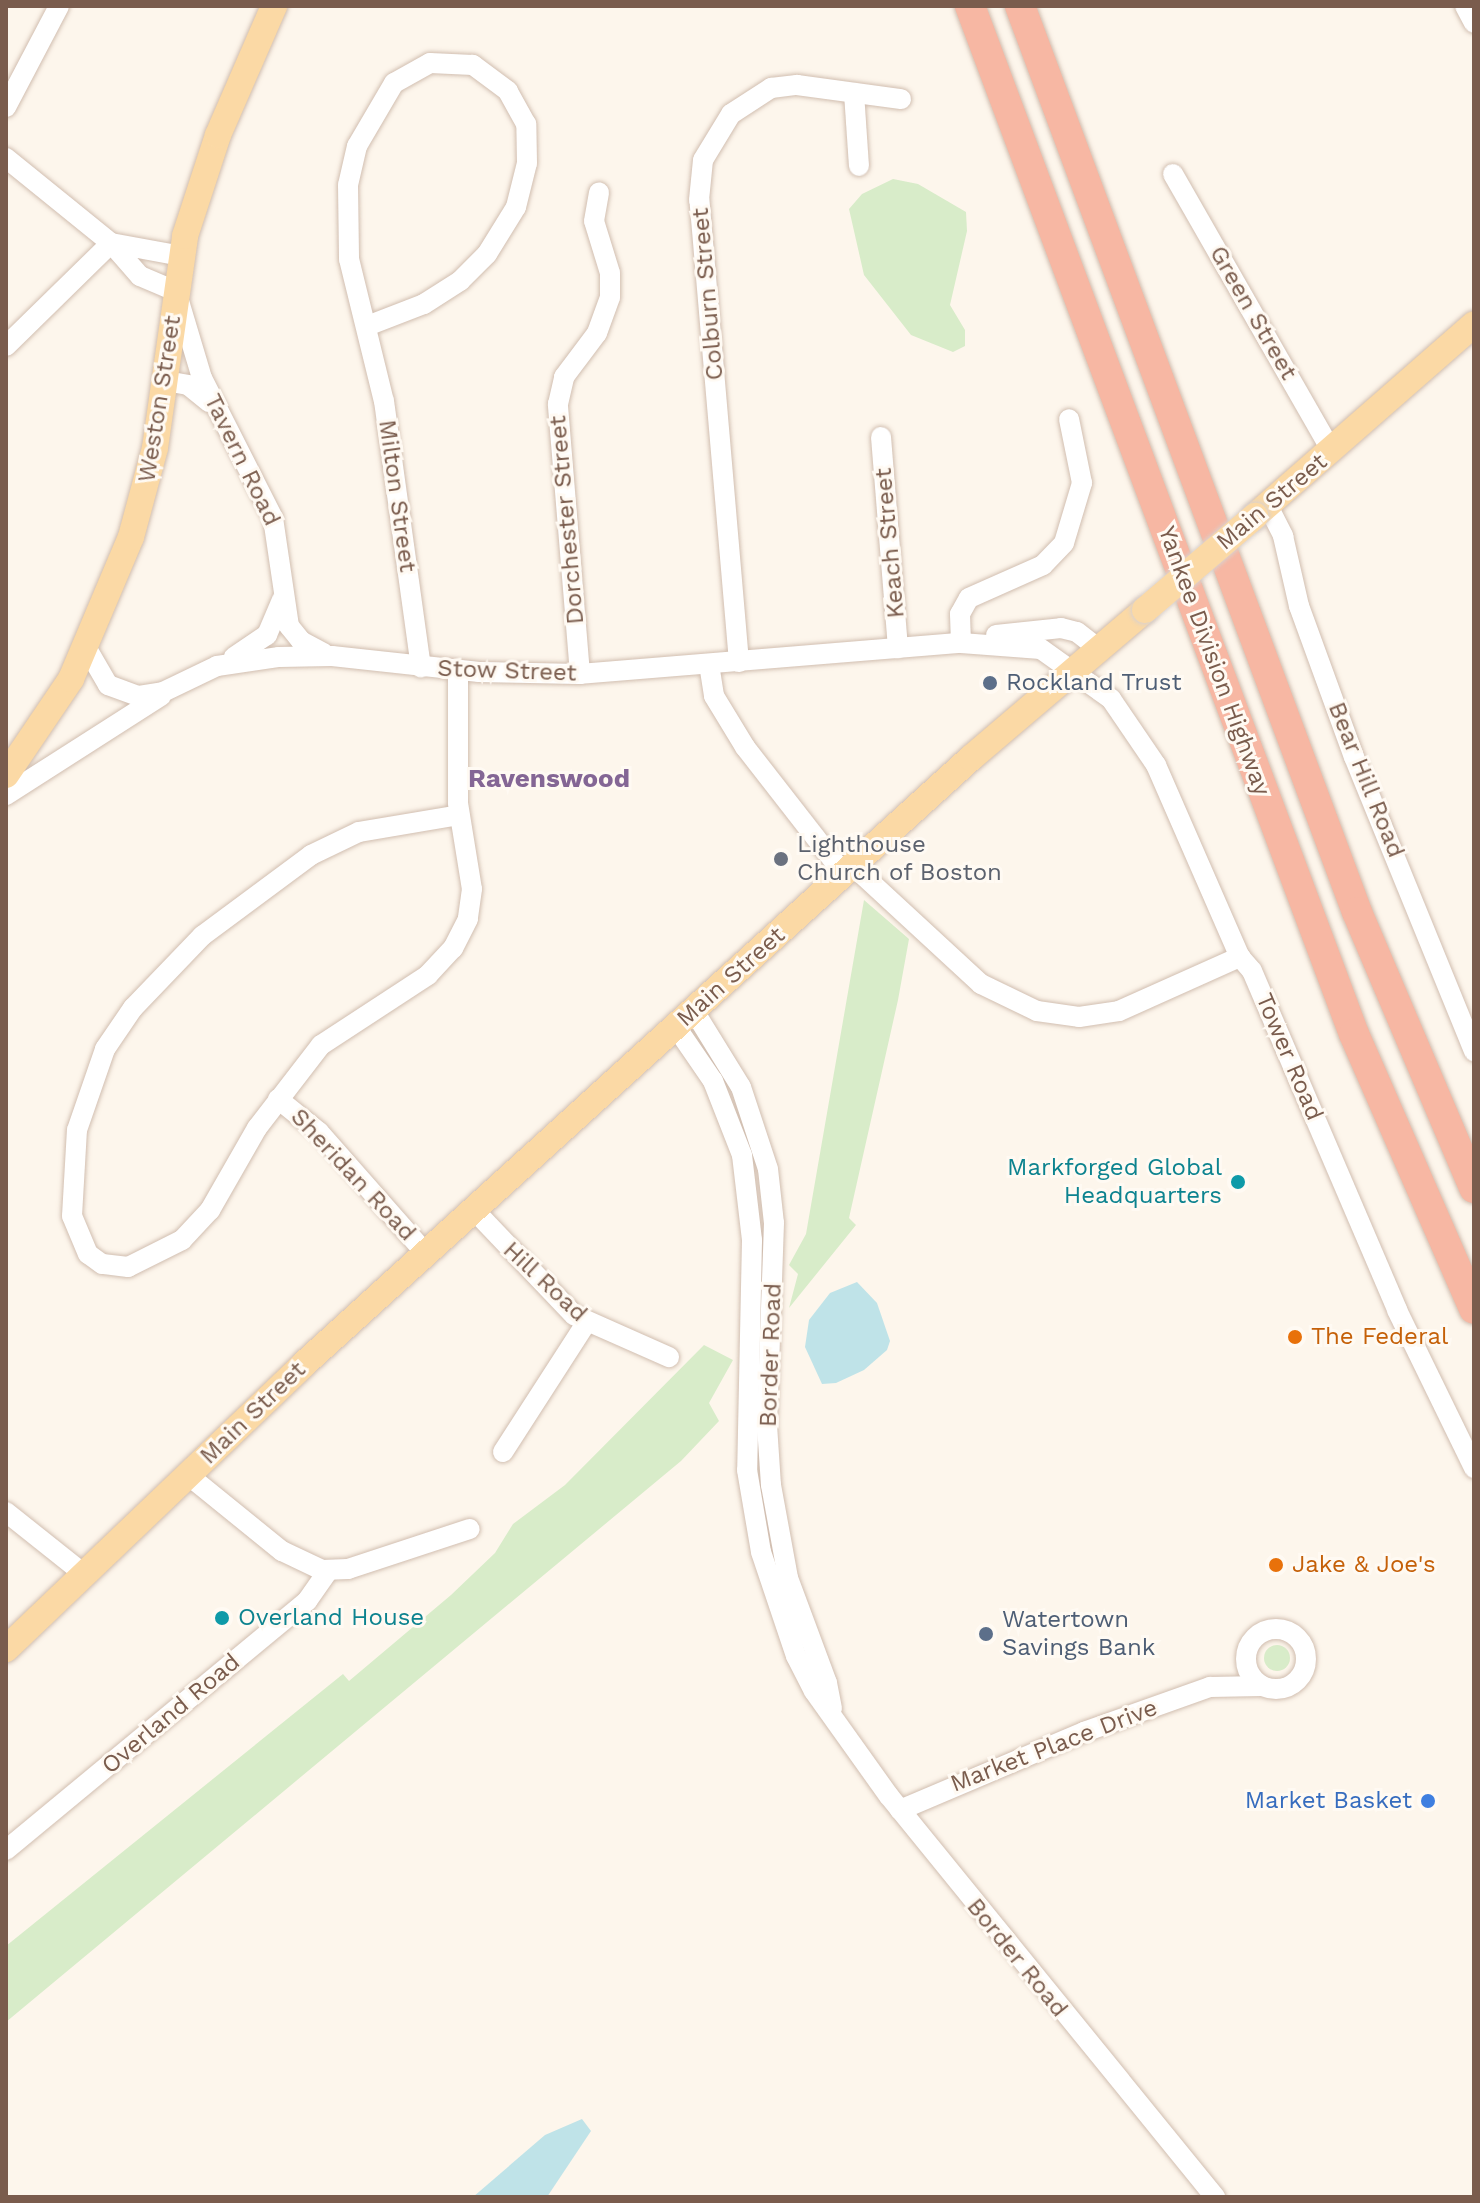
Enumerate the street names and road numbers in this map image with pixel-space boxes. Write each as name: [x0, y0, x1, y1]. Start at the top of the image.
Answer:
street label: Colburn Street: [686, 207, 730, 381]
street label: Green Street: [1203, 241, 1303, 385]
street label: Weston Street: [133, 314, 187, 484]
street label: Tavern Road: [198, 389, 286, 531]
street label: Dorchester Street: [544, 414, 590, 626]
street label: Milton Street: [372, 418, 422, 574]
street label: Main Street: [1211, 447, 1333, 557]
street label: Keach Street: [869, 467, 911, 619]
street label: Yankee Division Highway: [1152, 522, 1276, 800]
street label: Stow Street: [437, 654, 577, 688]
street label: Bear Hill Road: [1321, 697, 1411, 863]
street label: Main Street: [671, 921, 791, 1033]
street label: Tower Road: [1249, 989, 1329, 1125]
street label: Sheridan Road: [284, 1103, 422, 1247]
street label: Hill Road: [497, 1236, 593, 1328]
street label: Border Road: [754, 1282, 788, 1428]
street label: Main Street: [194, 1356, 312, 1470]
street label: Overland Road: [96, 1648, 246, 1780]
street label: Market Place Drive: [946, 1693, 1162, 1799]
street label: Border Road: [960, 1893, 1074, 2023]

